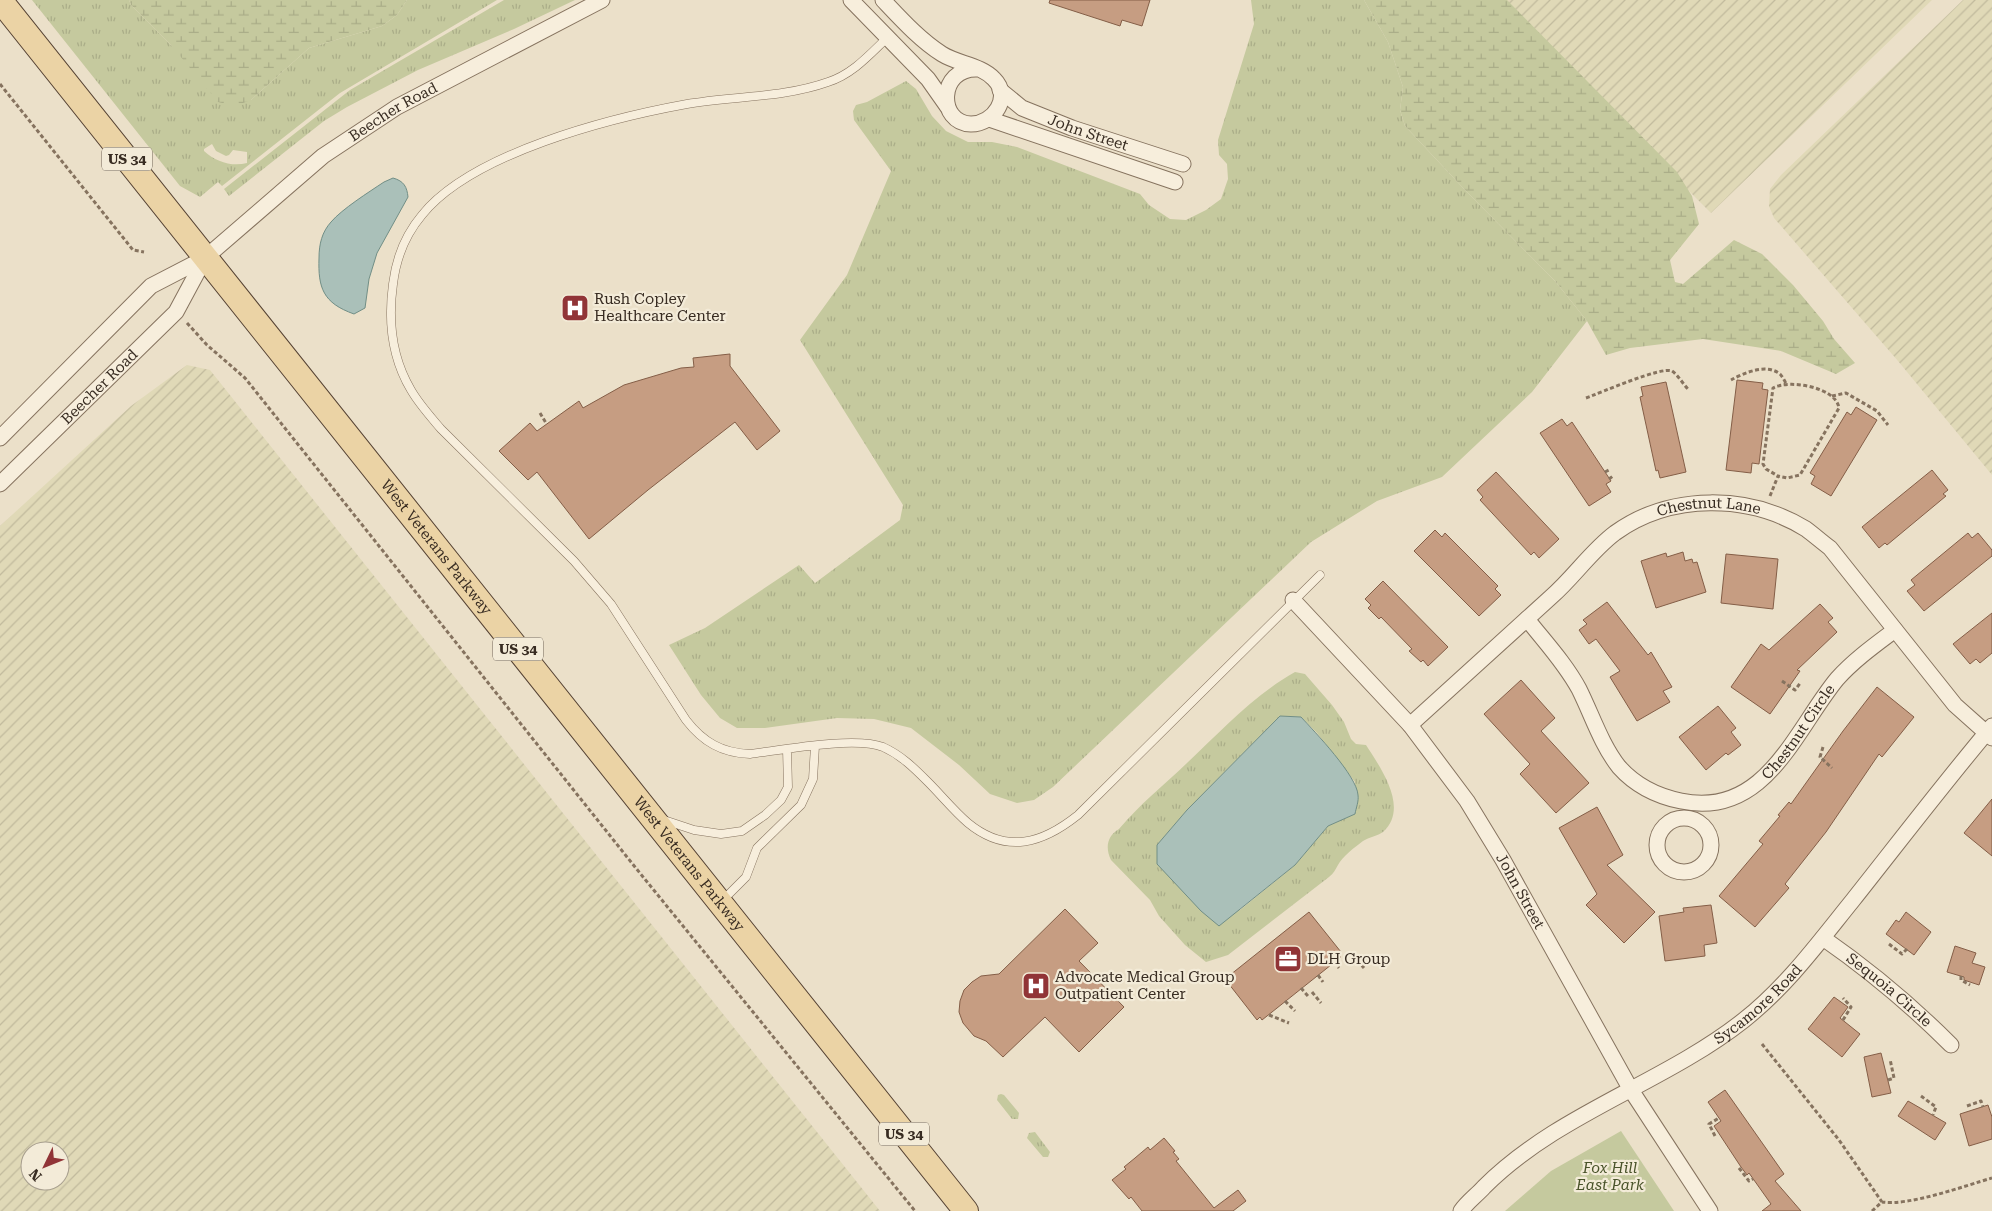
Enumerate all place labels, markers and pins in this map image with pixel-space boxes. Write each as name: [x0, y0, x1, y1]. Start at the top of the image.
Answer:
place label: Rush Copley Healthcare Center: [594, 290, 726, 325]
hospital icon: Rush Copley Healthcare Center: [560, 293, 590, 323]
office icon: DLH Group: [1273, 944, 1303, 974]
place label: DLH Group: [1307, 950, 1391, 968]
place label: Advocate Medical Group Outpatient Center: [1055, 968, 1235, 1003]
hospital icon: Advocate Medical Group Outpatient Center: [1021, 971, 1051, 1001]

